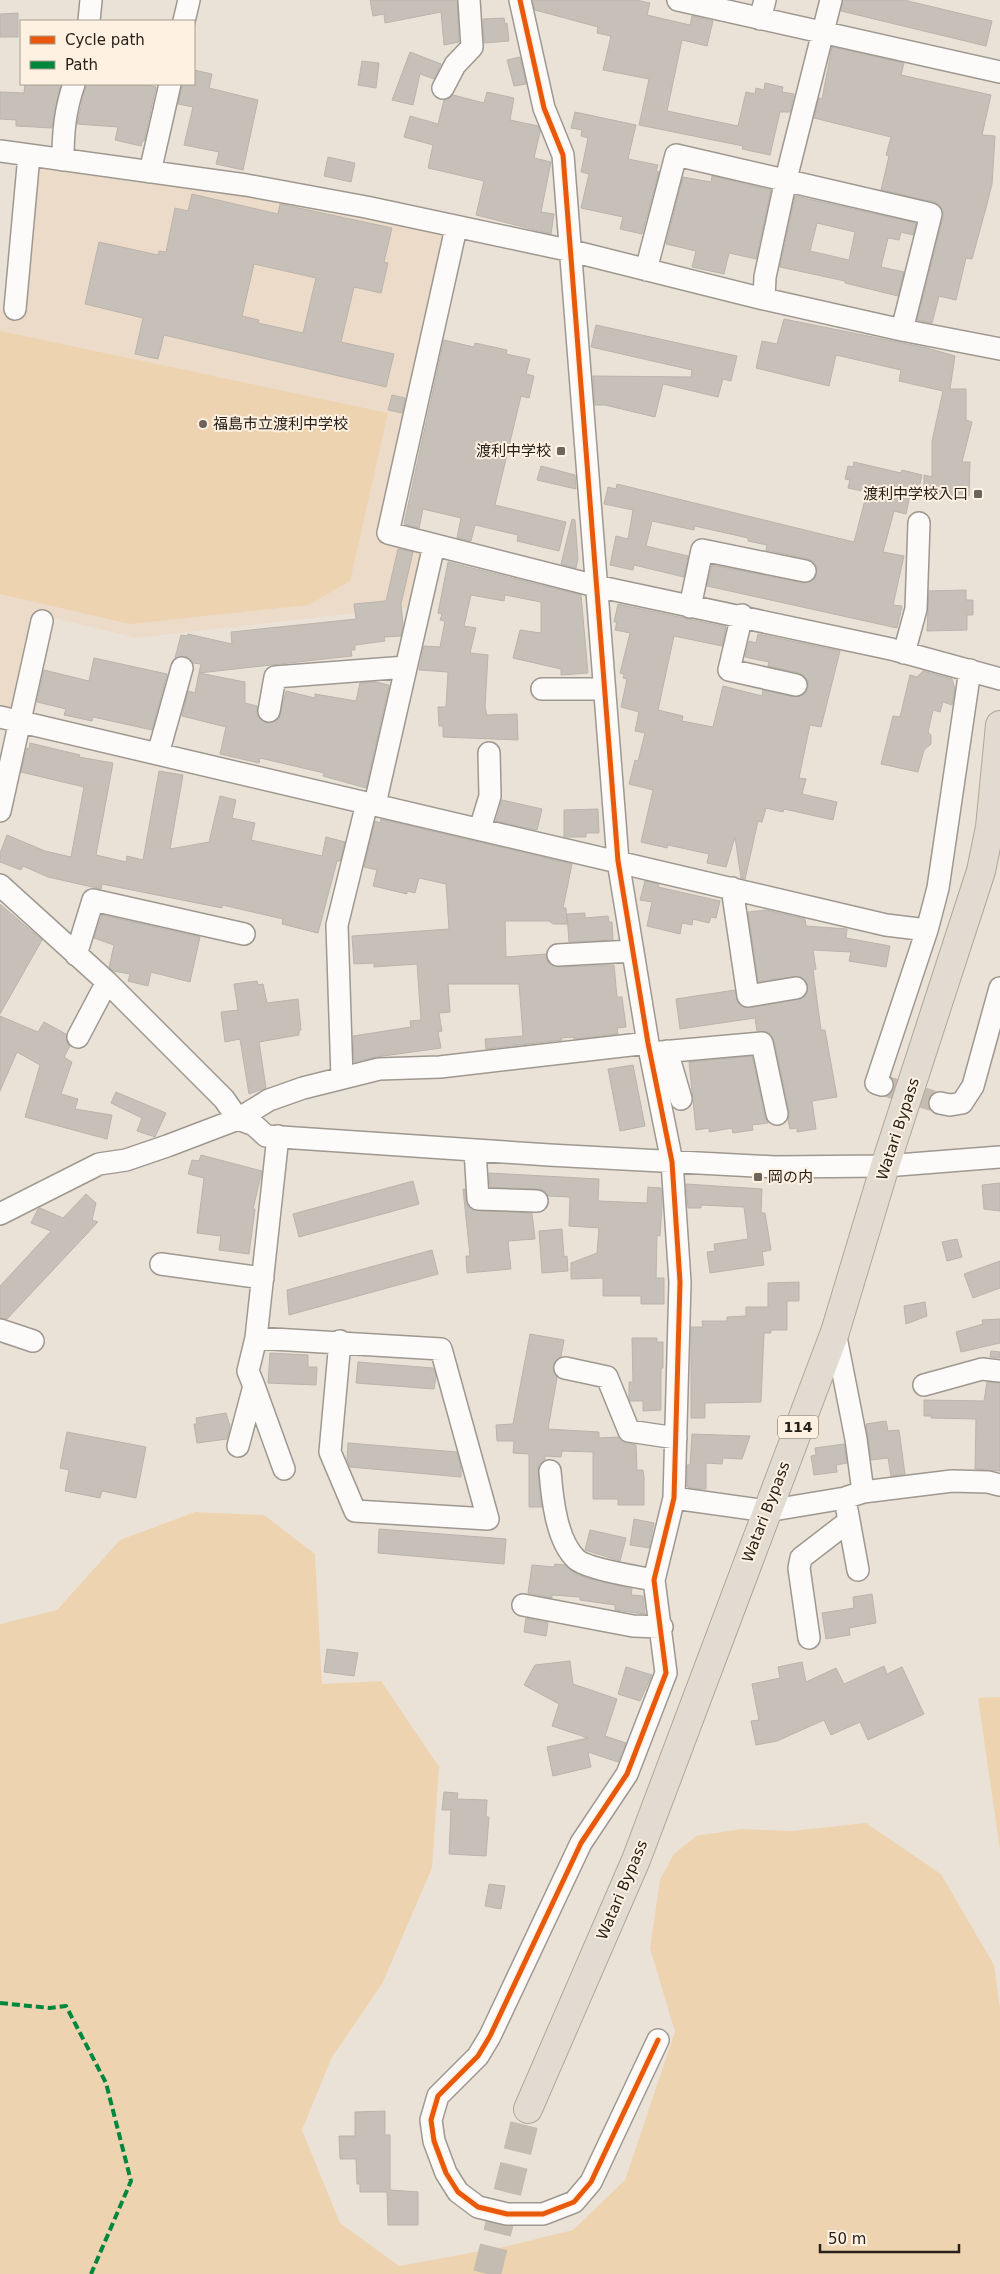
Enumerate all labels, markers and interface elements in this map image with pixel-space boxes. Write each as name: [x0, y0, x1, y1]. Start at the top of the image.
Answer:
legend: [20, 20, 195, 85]
text: Cycle path: [65, 31, 145, 49]
text: Path: [65, 56, 98, 74]
place label: 福島市立渡利中学校: [213, 415, 348, 433]
marker: 福島市立渡利中学校: [197, 418, 209, 430]
place label: 渡利中学校: [476, 442, 551, 460]
marker: 渡利中学校: [555, 445, 567, 457]
place label: 渡利中学校入口: [863, 485, 968, 503]
marker: 渡利中学校入口: [972, 488, 984, 500]
street label: Watari Bypass: [873, 1075, 923, 1183]
place label: 岡の内: [768, 1168, 813, 1186]
marker: 岡の内: [752, 1171, 764, 1183]
road number: 114: [778, 1415, 818, 1438]
street label: Watari Bypass: [738, 1459, 794, 1565]
street label: Watari Bypass: [593, 1837, 651, 1943]
scale bar: [820, 2222, 959, 2254]
text: 50 m: [828, 2230, 866, 2248]

